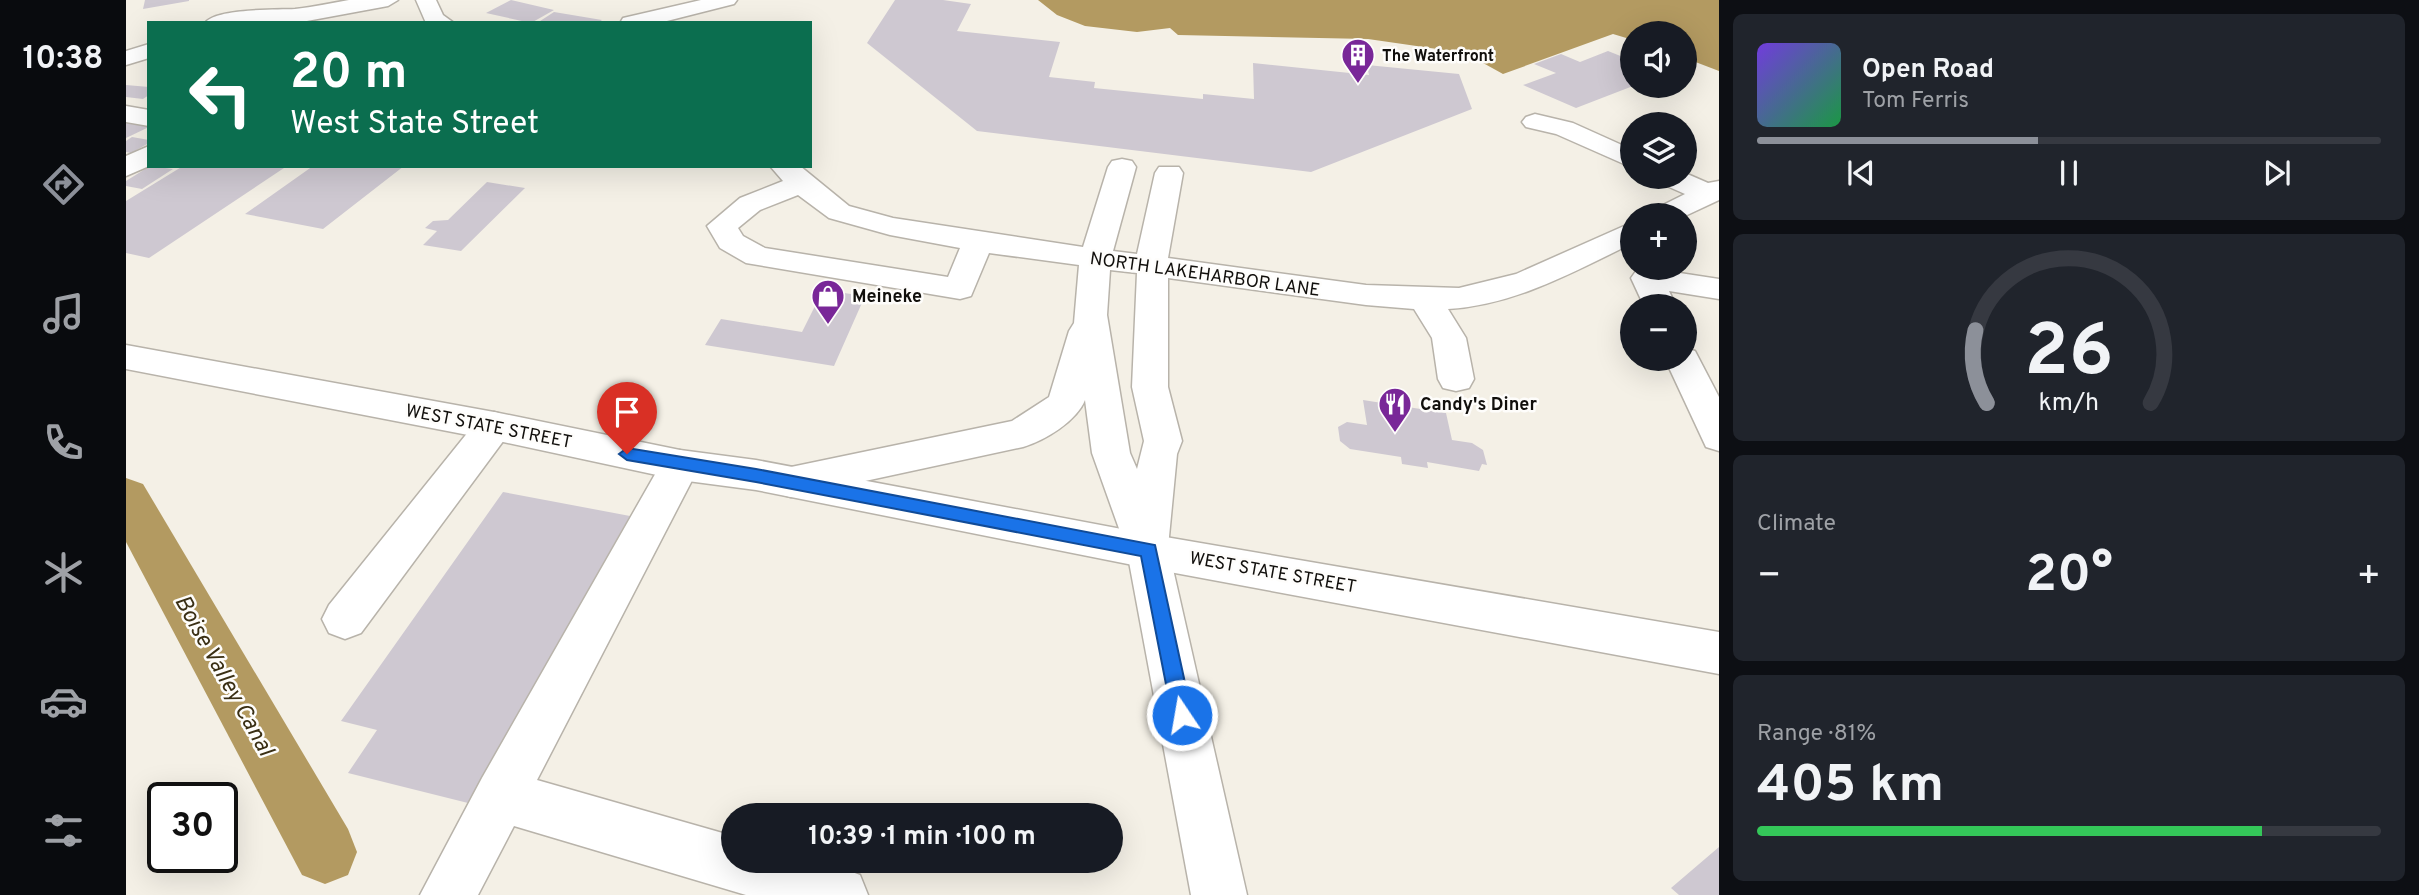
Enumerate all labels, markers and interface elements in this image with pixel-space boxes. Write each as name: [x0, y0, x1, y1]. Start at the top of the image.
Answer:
map controls: [1620, 21, 1697, 371]
button: sound: [1620, 21, 1697, 98]
building icon: The Waterfront: [1339, 36, 1377, 85]
text: 10:38: [23, 40, 103, 80]
text: 20 m: [290, 44, 407, 106]
place label: The Waterfront: [1382, 47, 1494, 67]
icon: left: [175, 49, 266, 140]
text: Open Road: [1862, 54, 1994, 87]
text: Tom Ferris: [1862, 87, 1969, 116]
text: West State Street: [290, 105, 539, 145]
button: layers: [1620, 112, 1697, 189]
icon: previous: [1842, 154, 1880, 192]
icon: pause: [2050, 154, 2088, 192]
icon: next: [2258, 154, 2296, 192]
icon: directions: [39, 160, 88, 209]
button: +: [1620, 203, 1697, 280]
street label: NORTH LAKEHARBOR LANE: [1088, 248, 1321, 303]
shop icon: Meineke: [809, 277, 847, 326]
place label: Meineke: [852, 286, 922, 309]
icon: music: [39, 289, 88, 338]
button: −: [1620, 294, 1697, 371]
text: 26: [2024, 310, 2114, 402]
pin: [597, 382, 657, 454]
restaurant icon: Candy's Diner: [1376, 385, 1414, 434]
text: km/h: [2039, 388, 2099, 420]
icon: arrive: [608, 393, 646, 431]
place label: Candy's Diner: [1420, 394, 1537, 417]
street label: WEST STATE STREET: [403, 400, 574, 455]
icon: phone: [39, 418, 88, 467]
text: Climate: [1757, 510, 1836, 539]
text: 20°: [2025, 544, 2113, 610]
street label: WEST STATE STREET: [1187, 547, 1358, 599]
icon: climate: [39, 548, 88, 597]
text: −: [1757, 553, 1782, 602]
text: +: [2356, 553, 2381, 602]
water label: Boise Valley Canal: [167, 591, 280, 763]
icon: car: [39, 677, 88, 726]
position arrow: [1145, 678, 1219, 752]
text: Range · 81%: [1757, 720, 1876, 749]
text: 405 km: [1757, 754, 1944, 820]
speed limit sign: 30: [147, 782, 238, 873]
icon: filters: [39, 806, 88, 855]
text: 10:39 · 1 min · 100 m: [808, 821, 1036, 854]

